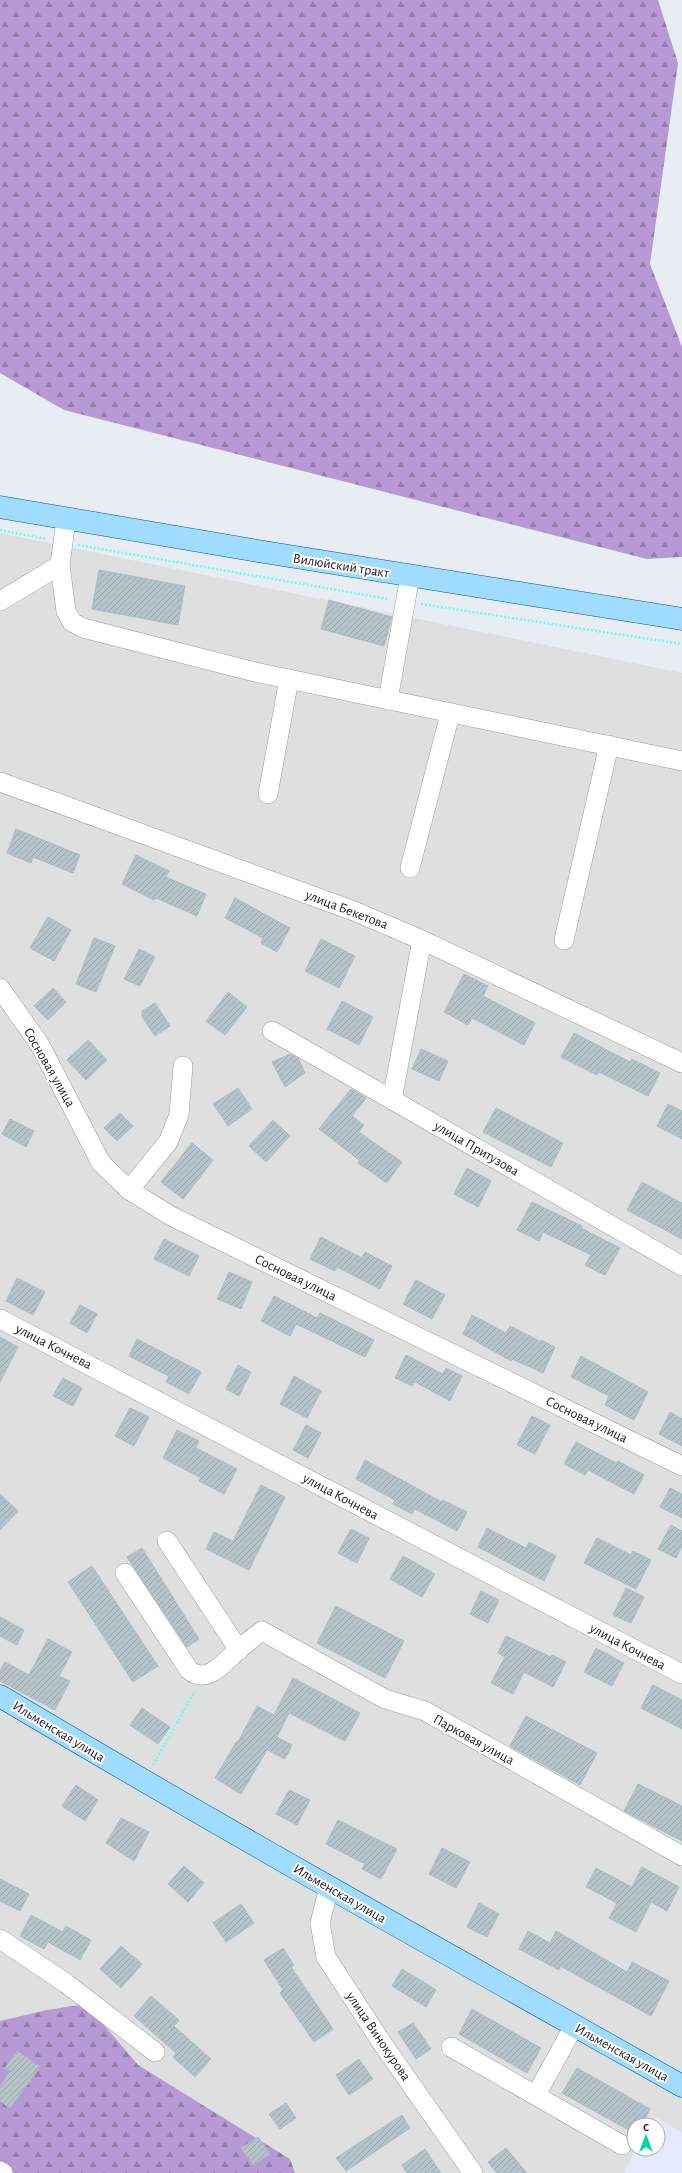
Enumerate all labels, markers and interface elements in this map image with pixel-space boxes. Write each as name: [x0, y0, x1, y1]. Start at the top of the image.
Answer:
street label: Вилюйский тракт: [292, 551, 391, 581]
street label: улица Бекетова: [303, 887, 390, 932]
street label: Сосновая улица: [21, 1025, 78, 1110]
street label: улица Притузова: [431, 1118, 522, 1179]
street label: Сосновая улица: [253, 1252, 339, 1304]
street label: улица Кочнева: [12, 1321, 94, 1372]
street label: Сосновая улица: [544, 1394, 630, 1446]
street label: улица Кочнева: [300, 1471, 381, 1523]
street label: улица Кочнева: [587, 1621, 668, 1673]
street label: Ильменская улица: [10, 1699, 107, 1765]
street label: Парковая улица: [431, 1712, 517, 1768]
street label: Ильменская улица: [291, 1862, 389, 1926]
street label: улица Винокурова: [343, 1989, 413, 2084]
street label: Ильменская улица: [572, 2021, 671, 2085]
north arrow: [626, 2117, 666, 2157]
text: С: [643, 2122, 649, 2133]

